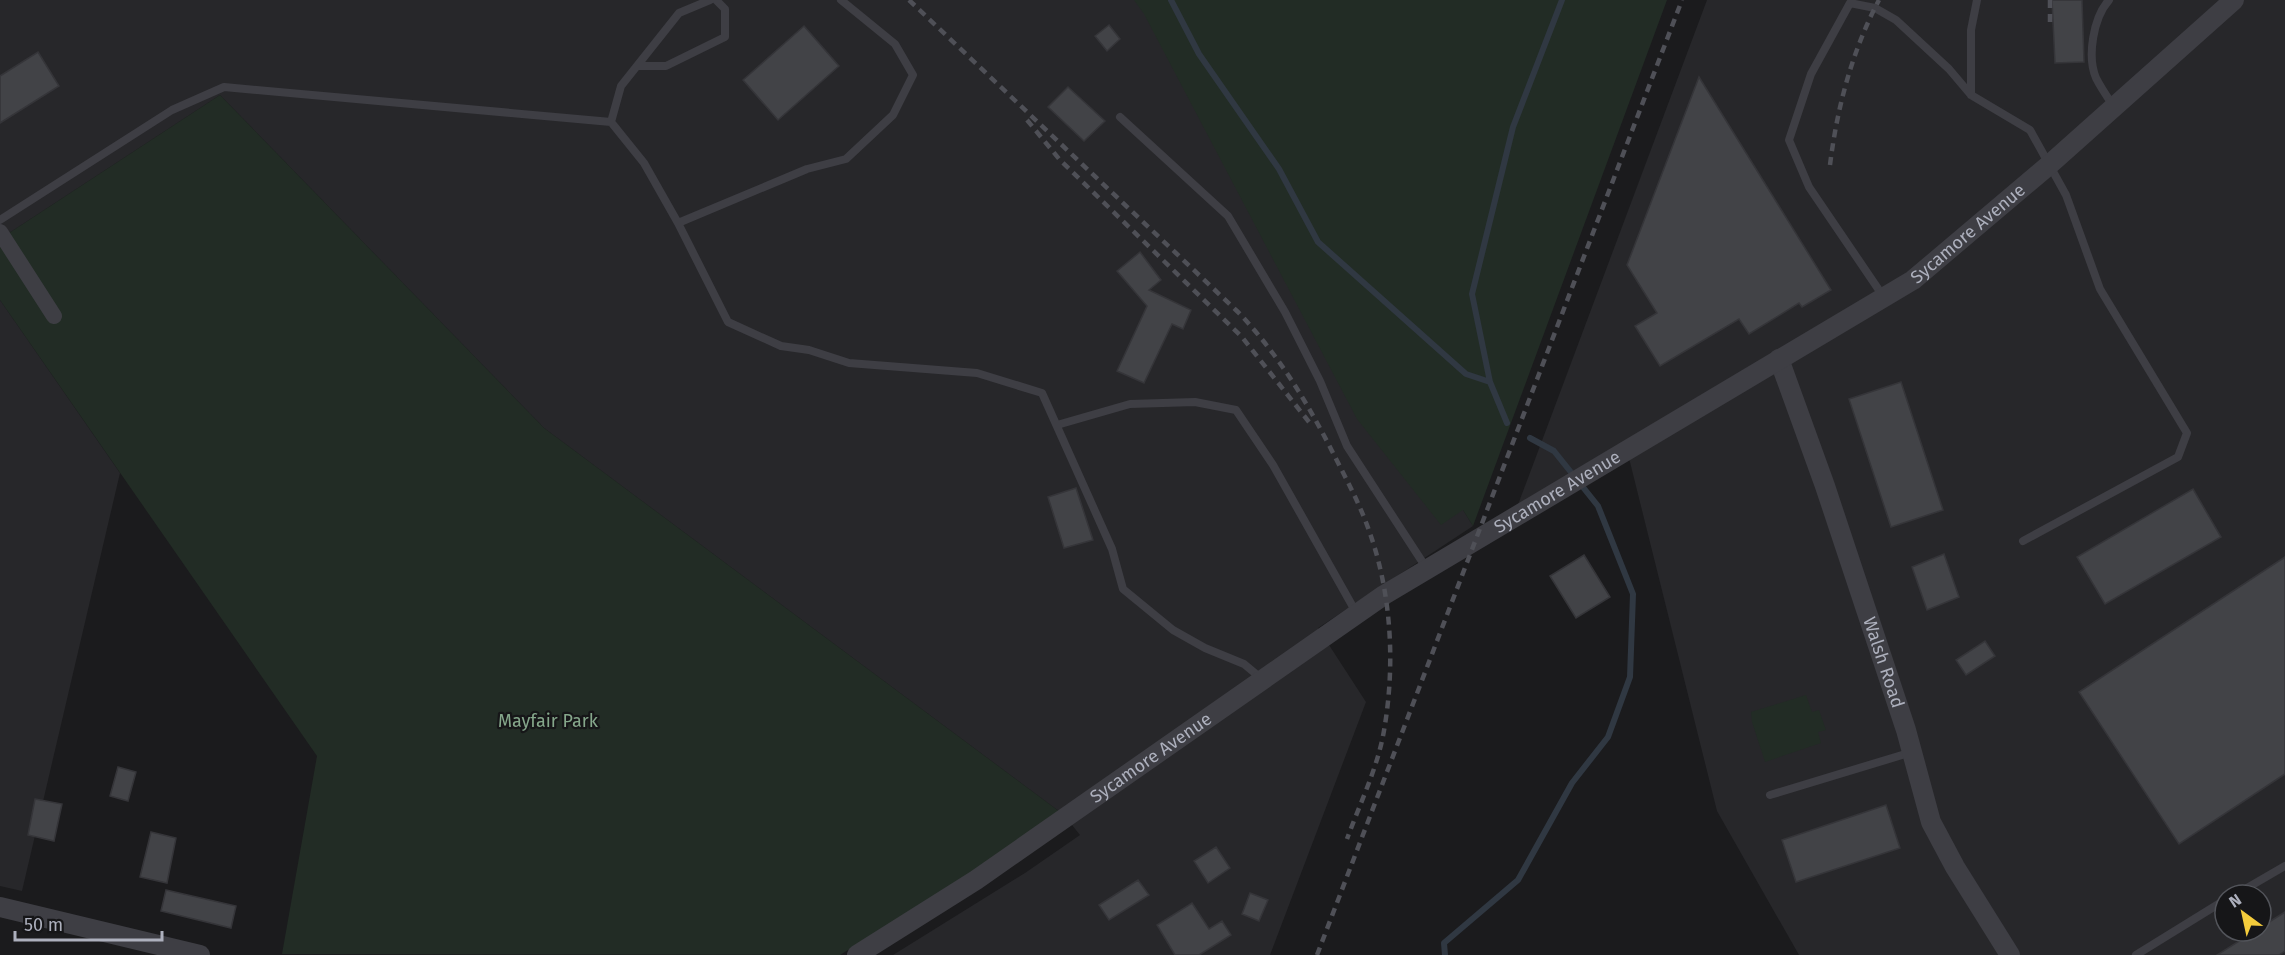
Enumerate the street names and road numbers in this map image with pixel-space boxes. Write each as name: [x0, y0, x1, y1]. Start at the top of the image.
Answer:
street label: Sycamore Avenue: [1906, 179, 2030, 288]
street label: Sycamore Avenue: [1490, 446, 1625, 538]
street label: Walsh Road: [1858, 614, 1909, 711]
street label: Sycamore Avenue: [1086, 708, 1216, 808]

